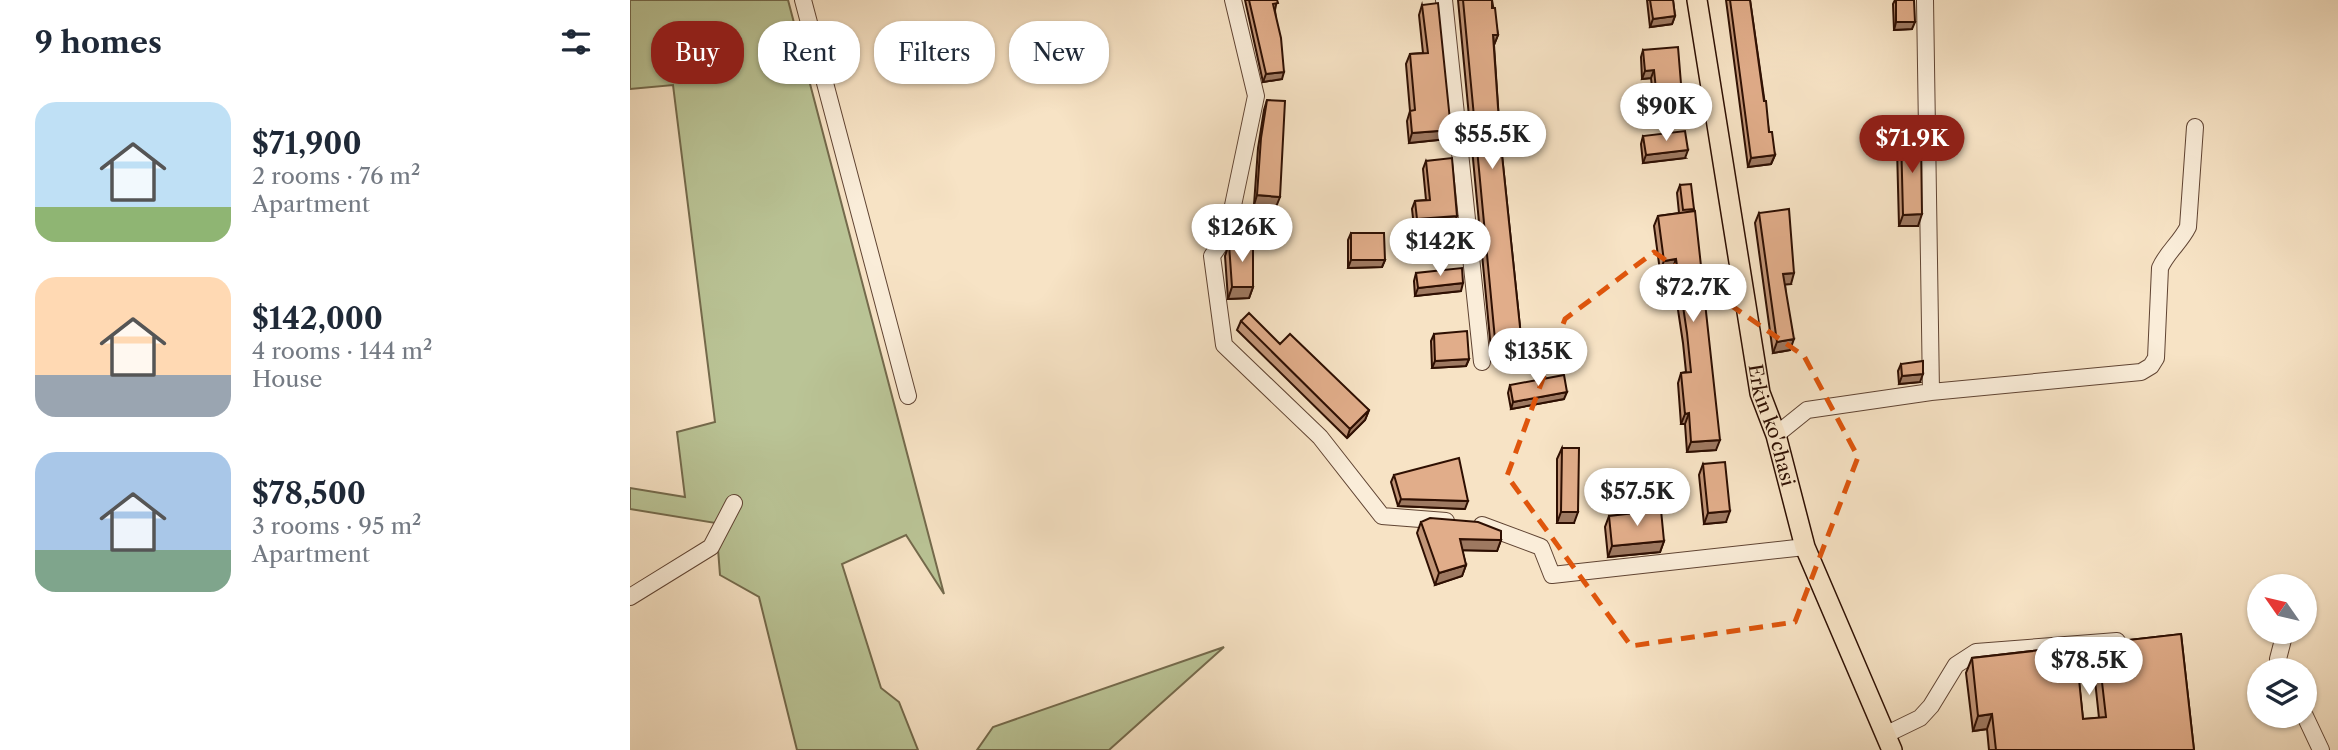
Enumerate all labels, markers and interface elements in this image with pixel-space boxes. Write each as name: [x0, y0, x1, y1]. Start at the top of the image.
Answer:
chip: Buy: [651, 21, 744, 84]
chip: Rent: [758, 21, 860, 84]
chip: Filters: [874, 21, 995, 84]
chip: New: [1009, 21, 1109, 84]
icon: filters: [557, 23, 595, 61]
text: 9 homes: [35, 24, 162, 61]
pin: $90K: [1625, 83, 1707, 143]
text: $90K: [1636, 92, 1696, 120]
pin: $55.5K: [1435, 111, 1549, 171]
pin: $71.9K: [1855, 116, 1969, 175]
text: $55.5K: [1454, 120, 1530, 148]
text: $71.9K: [1875, 124, 1949, 152]
text: $71,900: [252, 125, 362, 162]
icon: home: [91, 130, 175, 214]
text: 2 rooms · 76 m²: [252, 162, 420, 190]
text: Apartment: [252, 190, 370, 218]
pin: $126K: [1193, 204, 1291, 264]
text: $126K: [1208, 213, 1276, 241]
pin: $142K: [1391, 218, 1489, 278]
text: $142K: [1406, 227, 1474, 255]
pin: $72.7K: [1636, 264, 1750, 324]
text: $72.7K: [1656, 273, 1730, 301]
text: $142,000: [252, 300, 383, 337]
icon: home: [91, 305, 175, 389]
pin: $135K: [1489, 328, 1587, 388]
text: 4 rooms · 144 m²: [252, 337, 432, 365]
text: $135K: [1504, 337, 1572, 365]
street label: Erkin ko'chasi: [1744, 362, 1800, 489]
text: House: [252, 365, 322, 393]
pin: $57.5K: [1580, 468, 1694, 528]
text: $78,500: [252, 475, 366, 512]
text: $57.5K: [1600, 477, 1674, 505]
icon: home: [91, 480, 175, 564]
text: 3 rooms · 95 m²: [252, 512, 421, 540]
text: Apartment: [252, 540, 370, 568]
north arrow: [2247, 574, 2317, 644]
map controls: [2247, 574, 2317, 728]
pin: $78.5K: [2032, 638, 2146, 697]
text: $78.5K: [2051, 646, 2127, 674]
button: layers: [2247, 658, 2317, 728]

